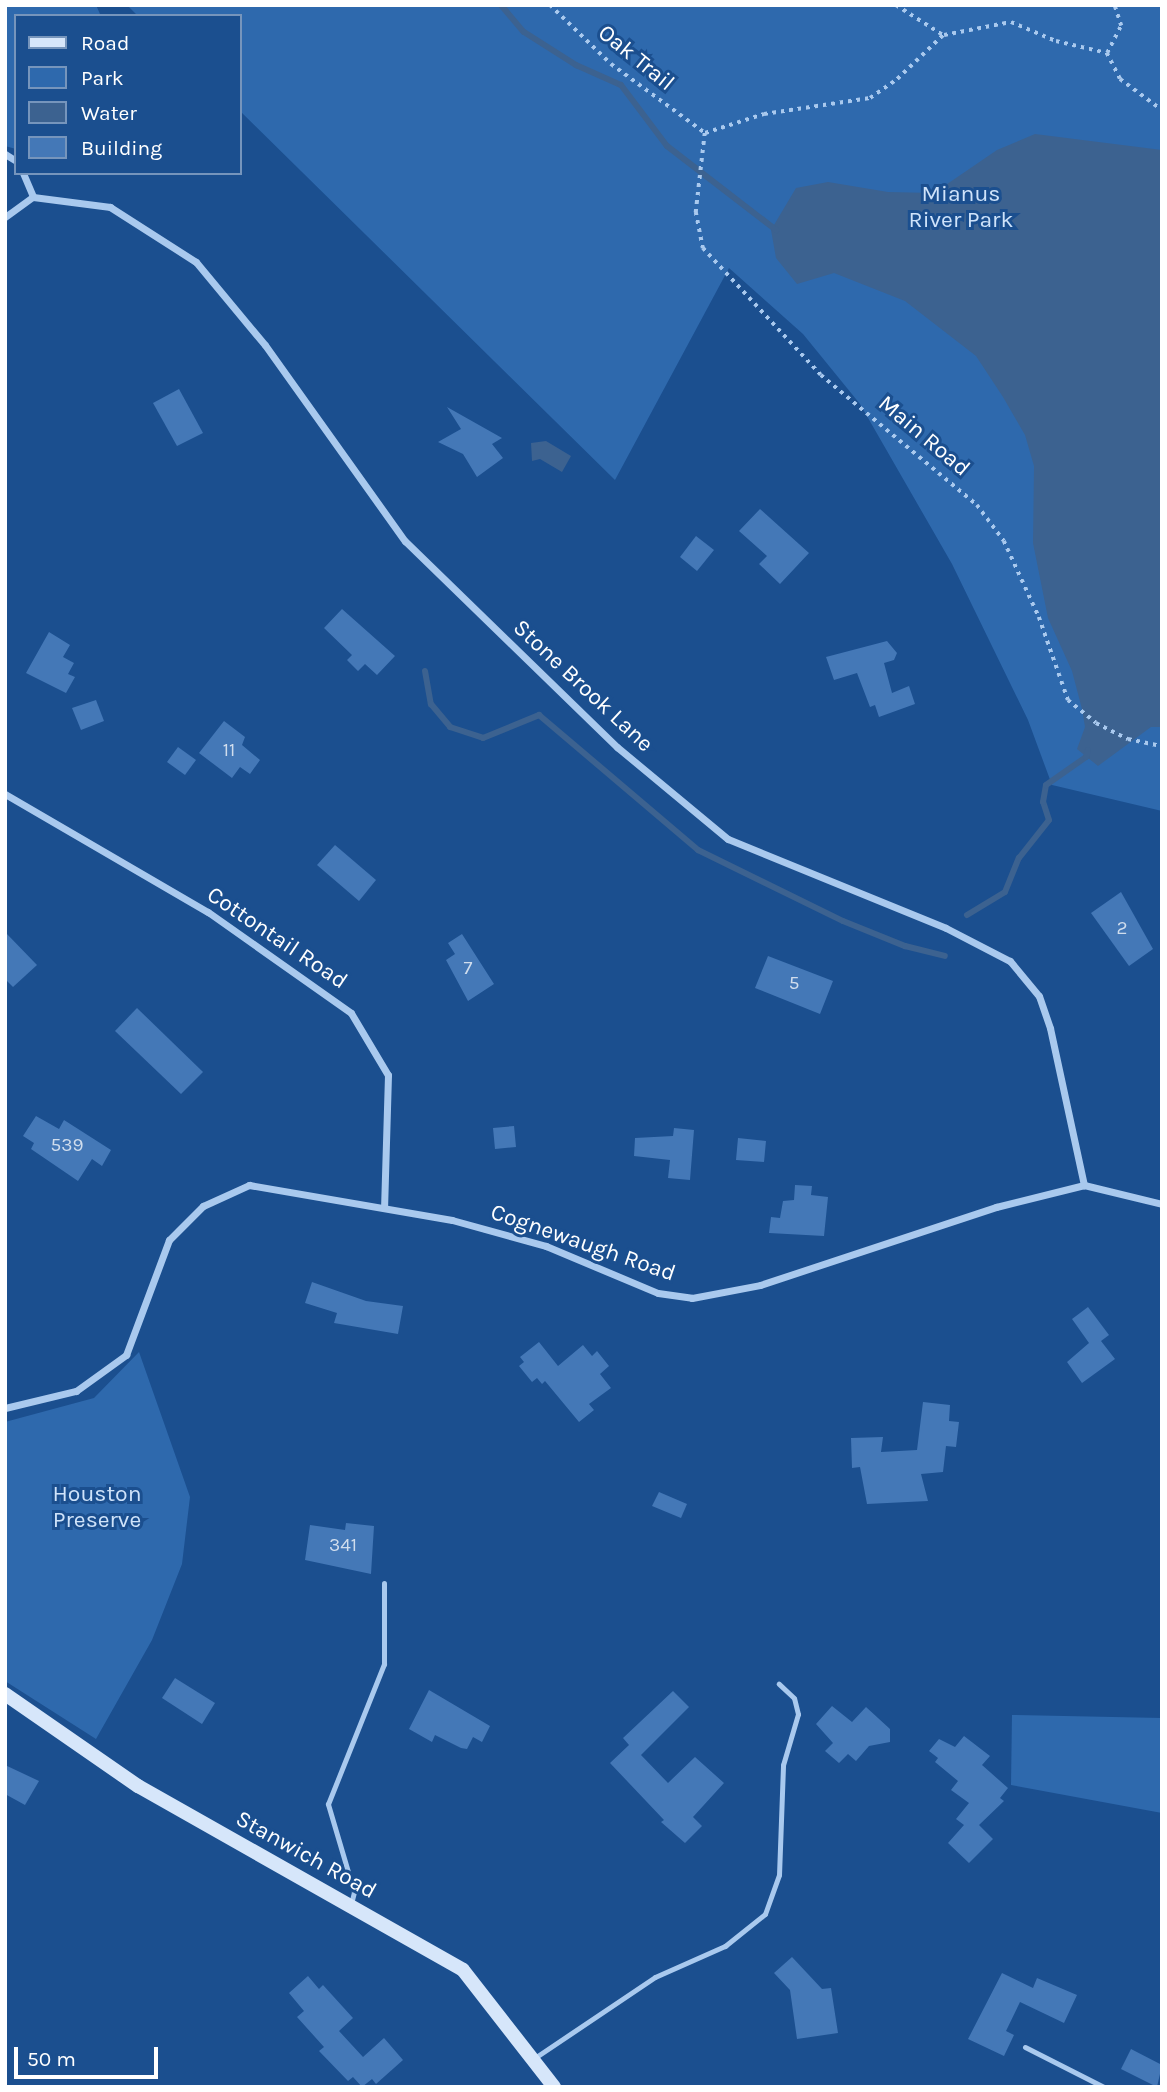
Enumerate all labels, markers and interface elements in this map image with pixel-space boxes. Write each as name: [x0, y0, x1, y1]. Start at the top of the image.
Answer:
legend: [14, 14, 242, 175]
street label: Oak Trail: [592, 19, 680, 97]
text: Road: [81, 31, 129, 55]
text: Park: [81, 66, 124, 90]
text: Water: [81, 101, 137, 125]
text: Building: [81, 136, 162, 160]
park label: Mianus River Park: [909, 180, 1013, 234]
street label: Main Road: [873, 390, 975, 482]
street label: Stone Brook Lane: [507, 614, 659, 758]
house number: 11: [223, 740, 235, 762]
street label: Cottontail Road: [202, 881, 352, 995]
house number: 2: [1116, 918, 1128, 940]
house number: 7: [464, 958, 472, 980]
house number: 5: [789, 973, 799, 995]
house number: 539: [51, 1135, 83, 1157]
street label: Cognewaugh Road: [487, 1198, 679, 1288]
park label: Houston Preserve: [52, 1480, 142, 1534]
house number: 341: [329, 1535, 357, 1557]
street label: Stanwich Road: [231, 1805, 381, 1905]
scale bar: [18, 2032, 161, 2076]
text: 50 m: [27, 2047, 76, 2071]

